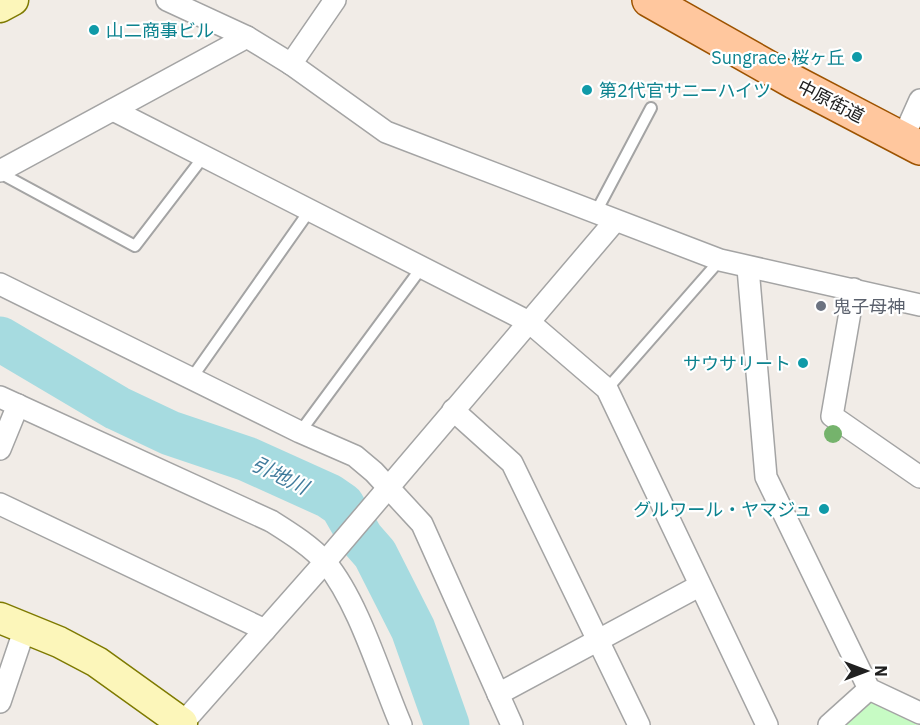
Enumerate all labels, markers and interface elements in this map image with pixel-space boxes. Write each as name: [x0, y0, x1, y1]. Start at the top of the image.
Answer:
place label: 山二商事ビル: [106, 19, 214, 42]
marker: 山二商事ビル: [87, 23, 101, 37]
place label: Sungrace 桜ヶ丘: [711, 46, 845, 69]
marker: Sungrace 桜ヶ丘: [850, 50, 864, 64]
street label: 中原街道: [794, 74, 868, 128]
place label: 第2代官サニーハイツ: [599, 79, 771, 102]
marker: 第2代官サニーハイツ: [580, 83, 594, 97]
place label: 鬼子母神: [833, 295, 905, 318]
marker: 鬼子母神: [814, 299, 828, 313]
place label: サウサリート: [683, 352, 791, 375]
marker: サウサリート: [796, 356, 810, 370]
water label: 引地川: [247, 450, 315, 501]
place label: グルワール・ヤマジュ: [633, 498, 812, 521]
marker: グルワール・ヤマジュ: [817, 502, 831, 516]
north arrow: [836, 641, 896, 701]
text: N: [871, 665, 891, 677]

